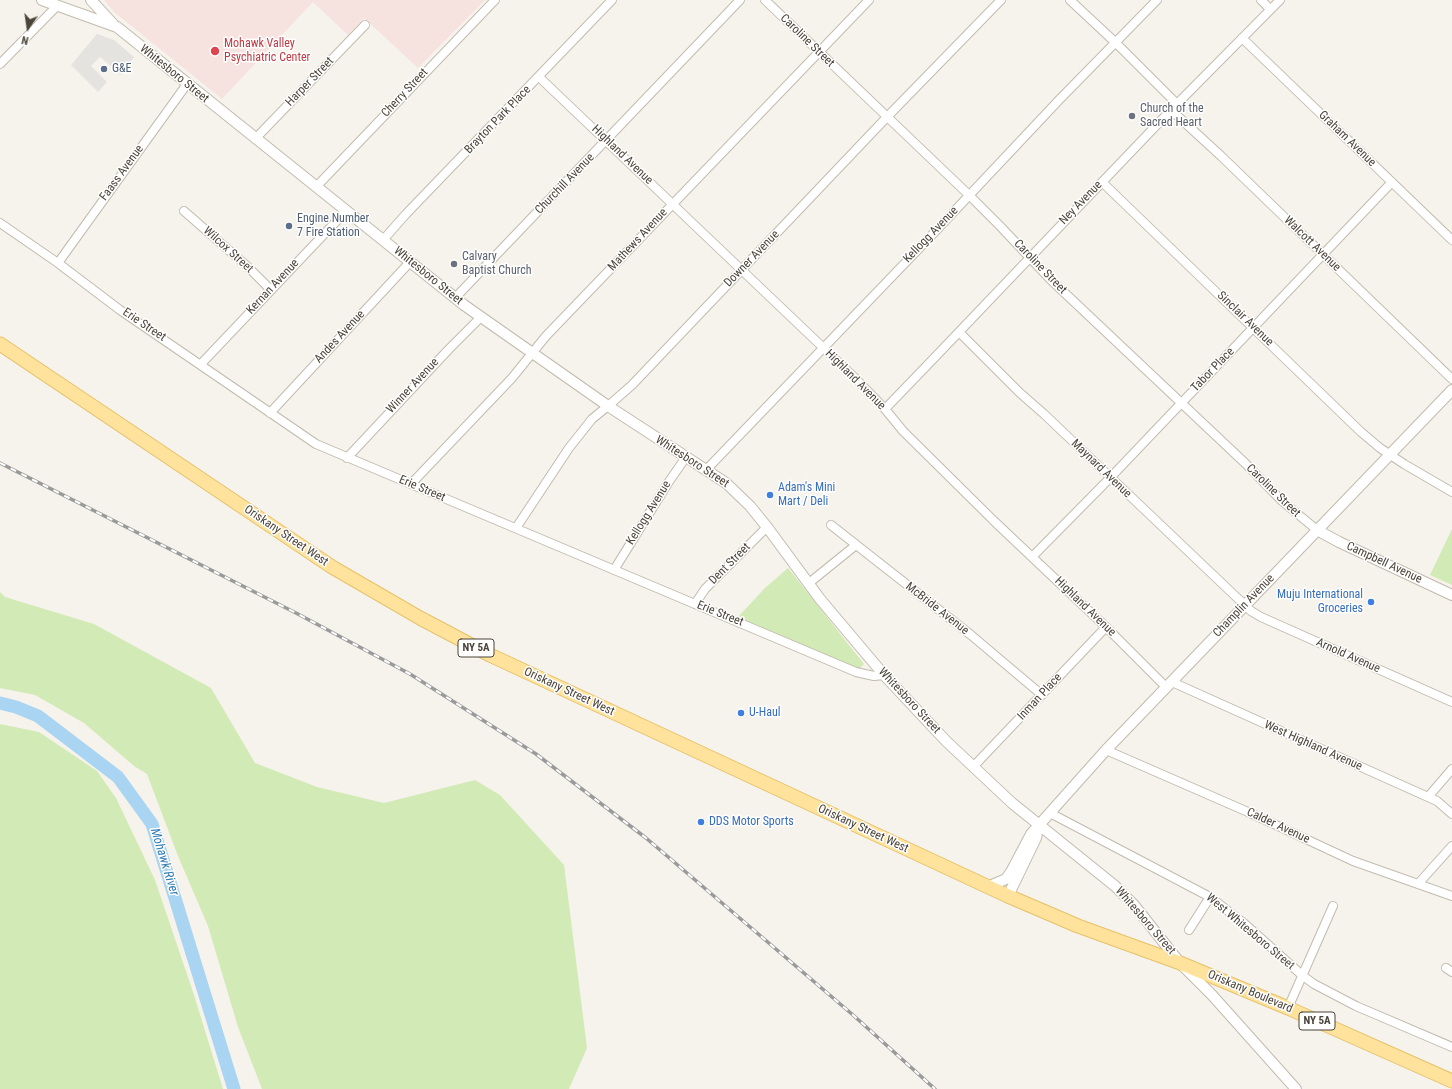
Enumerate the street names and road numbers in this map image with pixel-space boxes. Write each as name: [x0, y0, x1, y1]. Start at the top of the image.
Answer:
street label: Caroline Street: [777, 12, 837, 70]
street label: Whitesboro Street: [137, 42, 211, 106]
street label: Harper Street: [283, 54, 337, 110]
street label: Cherry Street: [379, 66, 431, 120]
street label: Brayton Park Place: [462, 83, 534, 157]
street label: Graham Avenue: [1315, 108, 1379, 170]
street label: Highland Avenue: [588, 122, 656, 188]
street label: Faass Avenue: [97, 142, 147, 204]
street label: Churchill Avenue: [532, 151, 598, 217]
street label: Ney Avenue: [1057, 178, 1105, 228]
street label: Kellogg Avenue: [901, 204, 961, 266]
street label: Mathews Avenue: [605, 206, 671, 274]
street label: Walcott Avenue: [1281, 213, 1343, 275]
street label: Wilcox Street: [200, 224, 256, 276]
street label: Downer Avenue: [721, 228, 783, 290]
street label: Caroline Street: [1011, 237, 1069, 297]
street label: Whitesboro Street: [391, 244, 465, 308]
street label: Kernan Avenue: [244, 256, 302, 318]
street label: Sinclair Avenue: [1214, 289, 1276, 349]
street label: Erie Street: [120, 305, 168, 345]
street label: Andes Avenue: [312, 308, 368, 366]
street label: Tabor Place: [1188, 345, 1238, 395]
street label: Highland Avenue: [822, 347, 888, 413]
street label: Winner Avenue: [384, 355, 442, 417]
street label: Whitesboro Street: [653, 433, 731, 491]
street label: Maynard Avenue: [1068, 437, 1134, 501]
street label: Caroline Street: [1243, 462, 1303, 520]
street label: Erie Street: [397, 473, 447, 505]
street label: Kellogg Avenue: [624, 478, 674, 548]
street label: Oriskany Street West: [241, 503, 331, 569]
street label: Campbell Avenue: [1344, 539, 1424, 587]
street label: Dent Street: [706, 540, 754, 588]
street label: Champlin Avenue: [1210, 572, 1278, 640]
street label: Highland Avenue: [1051, 574, 1119, 640]
street label: McBride Avenue: [902, 580, 972, 638]
street label: Erie Street: [695, 598, 745, 630]
street label: Arnold Avenue: [1314, 636, 1382, 676]
road number: NY 5A: [458, 639, 494, 657]
street label: Oriskany Street West: [521, 665, 617, 719]
street label: Whitesboro Street: [875, 665, 943, 737]
street label: Inman Place: [1015, 671, 1065, 723]
street label: West Highland Avenue: [1262, 718, 1364, 774]
street label: Oriskany Street West: [815, 802, 911, 856]
street label: Calder Avenue: [1244, 805, 1312, 847]
street label: Whitesboro Street: [1112, 884, 1178, 958]
street label: West Whitesboro Street: [1203, 891, 1297, 973]
street label: Oriskany Boulevard: [1205, 968, 1295, 1016]
road number: NY 5A: [1299, 1012, 1335, 1030]

